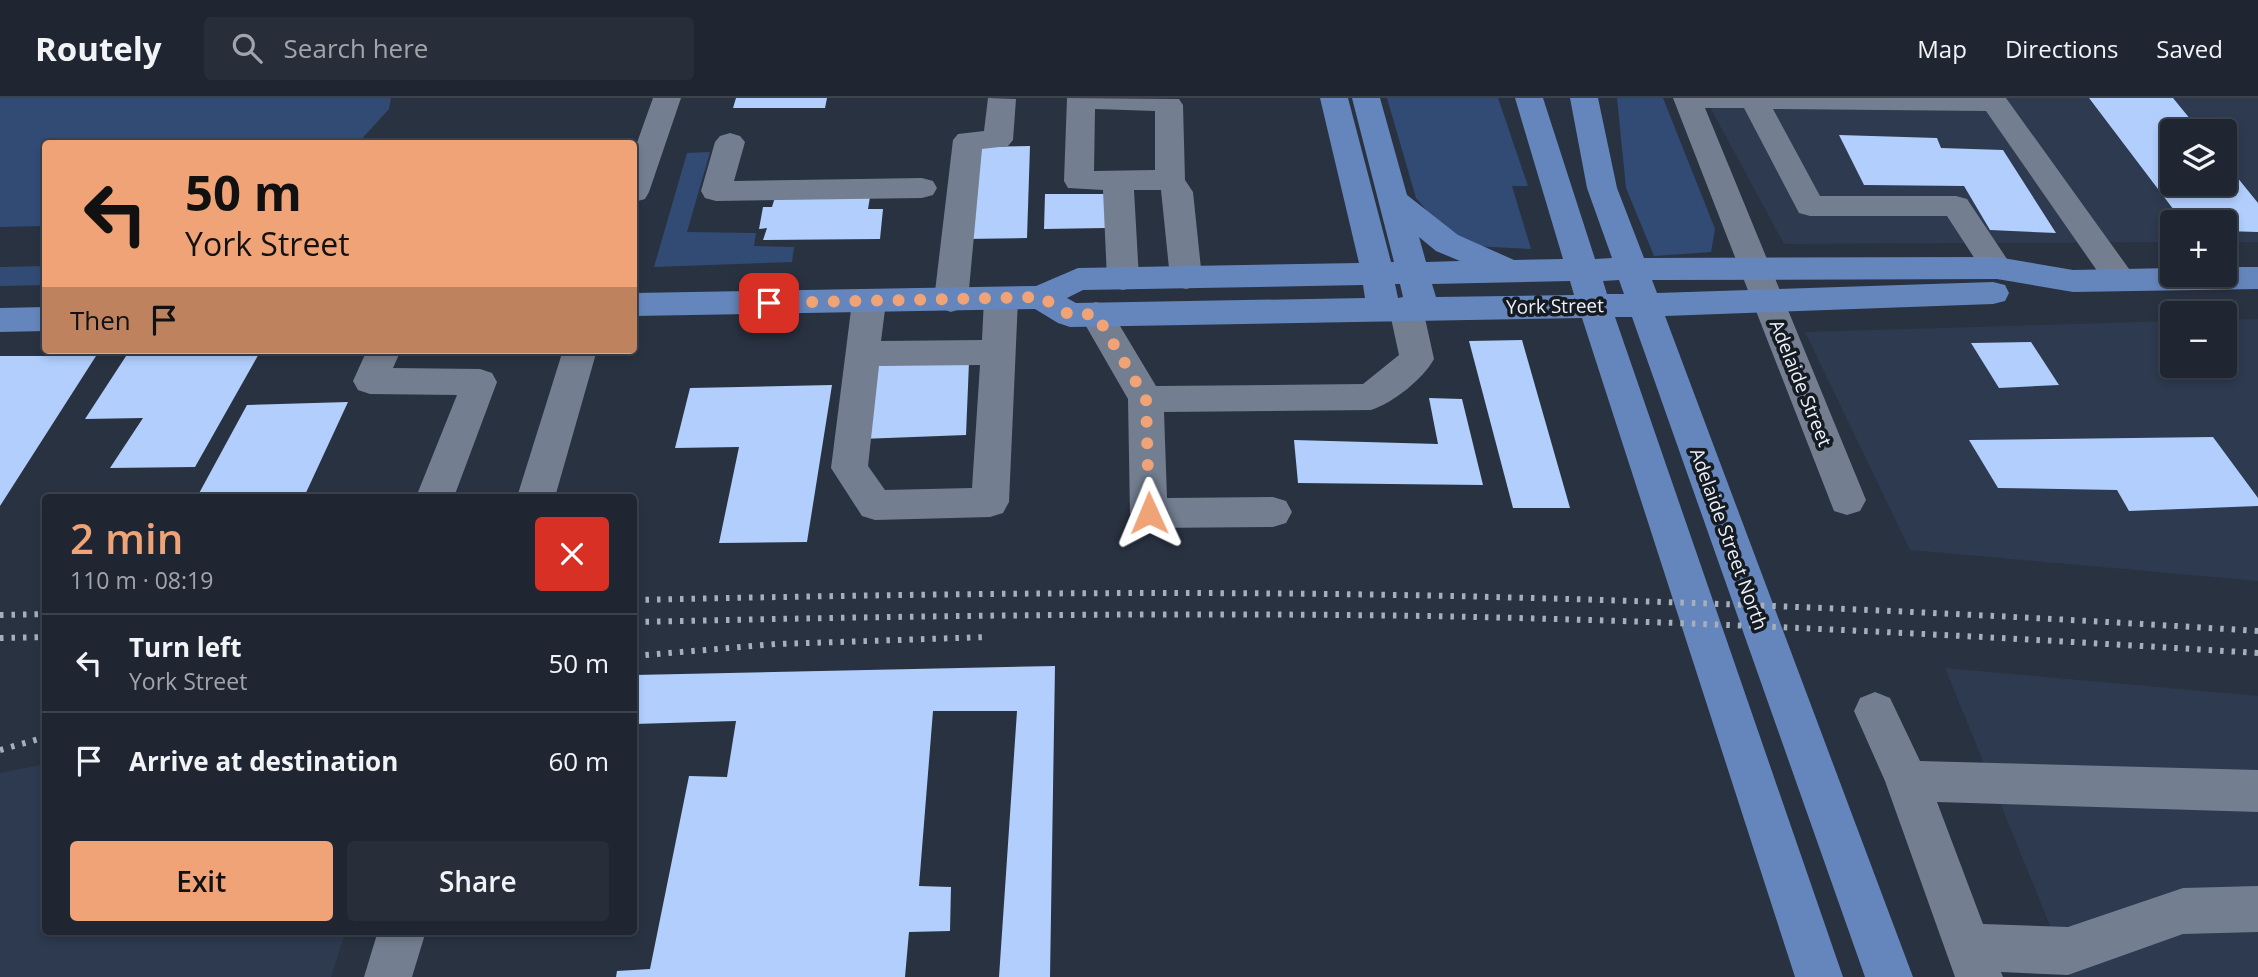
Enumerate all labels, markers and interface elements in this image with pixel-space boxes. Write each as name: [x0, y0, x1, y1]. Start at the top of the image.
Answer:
search box: [204, 17, 694, 80]
text: Routely: [35, 26, 162, 71]
icon: search: [228, 29, 266, 67]
text: Search here: [284, 30, 428, 66]
text: Map: [1917, 32, 1967, 65]
text: Directions: [2005, 32, 2118, 65]
text: Saved: [2156, 32, 2223, 65]
map controls: [2160, 119, 2237, 378]
button: layers: [2160, 119, 2237, 196]
text: 50 m: [185, 159, 302, 225]
icon: left: [70, 168, 161, 259]
button: +: [2160, 210, 2237, 287]
text: York Street: [185, 222, 350, 265]
pin: [739, 273, 799, 333]
icon: arrive: [750, 284, 788, 322]
street label: York Street: [1506, 292, 1604, 320]
icon: arrive: [145, 301, 183, 339]
button: −: [2160, 301, 2237, 378]
text: Then: [70, 302, 131, 338]
street label: Adelaide Street: [1764, 316, 1838, 451]
street label: Adelaide Street North: [1684, 445, 1774, 633]
position arrow: [1112, 476, 1186, 550]
text: 2 min: [70, 509, 183, 566]
button: close: [535, 517, 609, 591]
text: 110 m · 08:19: [70, 564, 213, 596]
text: Turn left: [129, 629, 241, 665]
icon: left: [70, 644, 108, 682]
text: 50 m: [548, 645, 609, 681]
text: York Street: [129, 665, 247, 697]
icon: arrive: [70, 742, 108, 780]
text: Arrive at destination: [129, 743, 398, 779]
text: 60 m: [548, 743, 609, 779]
button: Exit: [70, 841, 333, 921]
button: Share: [347, 841, 609, 921]

